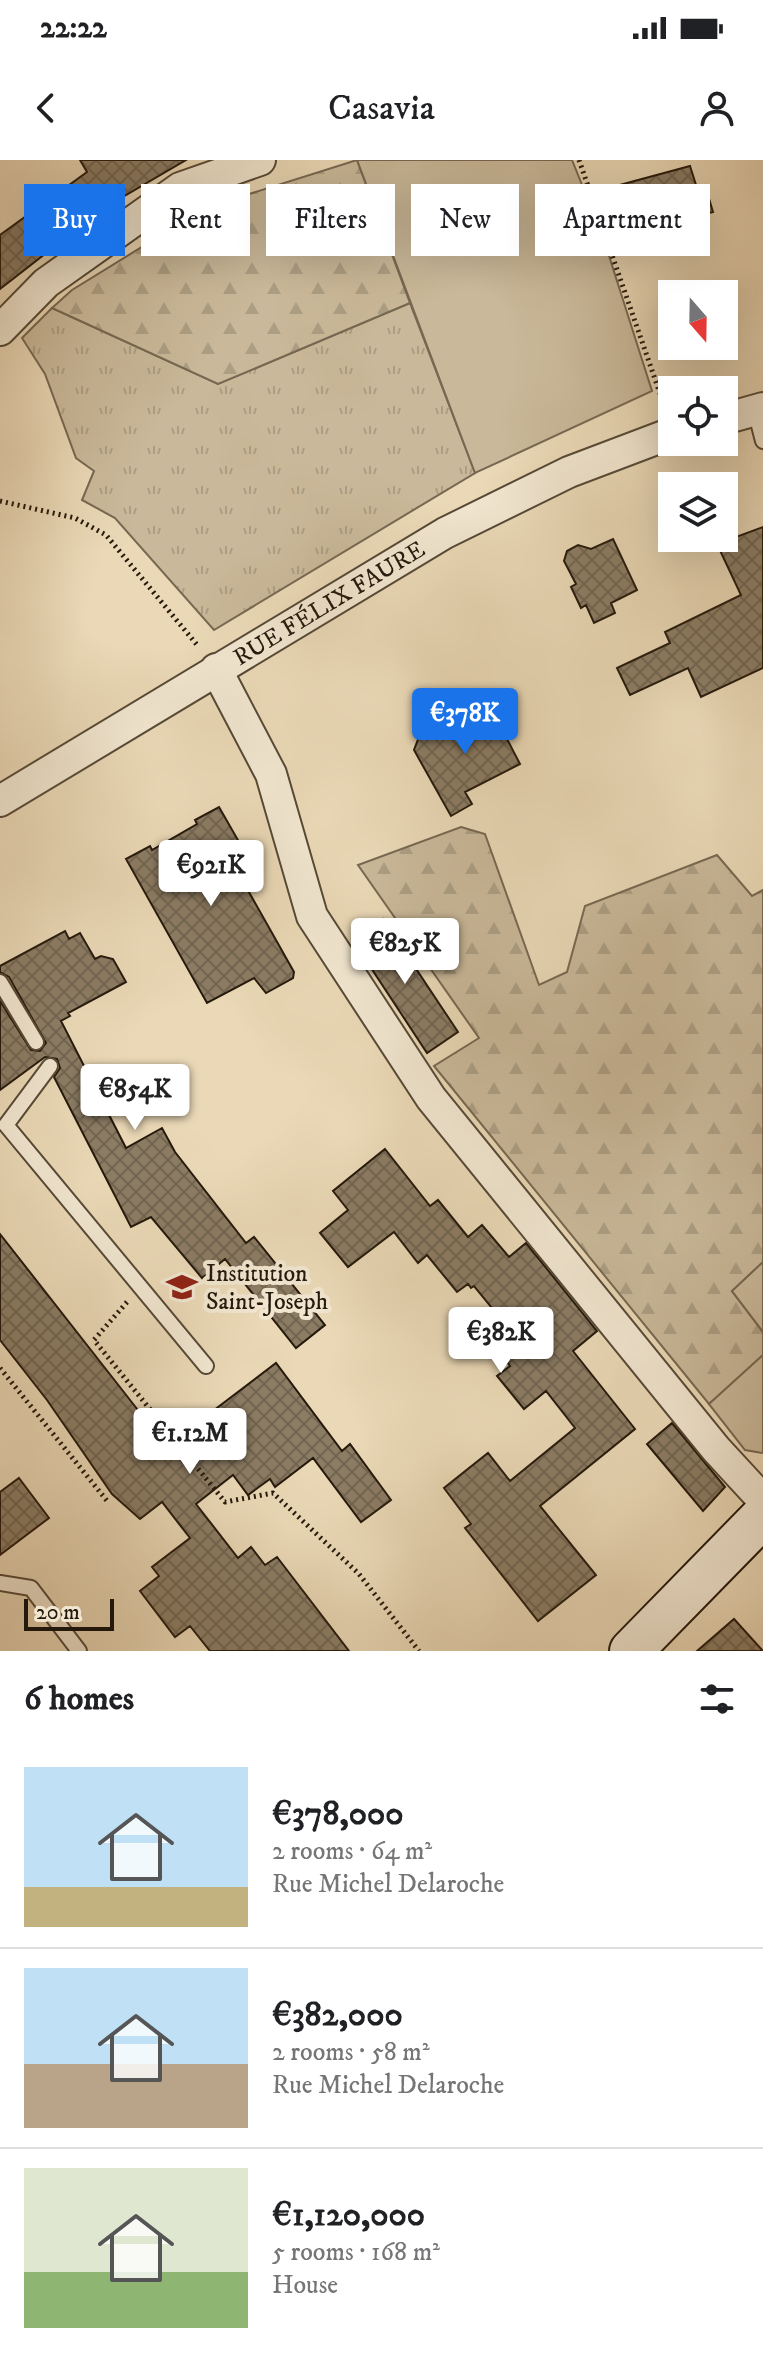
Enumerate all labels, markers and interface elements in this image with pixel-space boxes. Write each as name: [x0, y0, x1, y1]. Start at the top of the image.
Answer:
text: 22:22: [40, 10, 107, 47]
icon: back: [24, 86, 68, 130]
text: Casavia: [328, 86, 435, 131]
icon: person: [695, 86, 739, 130]
chip: Buy: [24, 184, 125, 256]
chip: Rent: [141, 184, 250, 256]
chip: Filters: [266, 184, 395, 256]
chip: New: [411, 184, 519, 256]
chip: Apartment: [535, 184, 710, 256]
north arrow: [658, 280, 738, 360]
map controls: [658, 280, 738, 552]
button: locate: [658, 376, 738, 456]
button: layers: [658, 472, 738, 552]
street label: RUE FÉLIX FAURE: [228, 535, 431, 673]
pin: €378K: [409, 688, 521, 756]
text: €378K: [430, 697, 500, 730]
pin: €921K: [155, 840, 267, 908]
text: €921K: [177, 849, 245, 882]
pin: €825K: [349, 918, 461, 986]
text: €825K: [369, 927, 441, 960]
pin: €854K: [79, 1064, 191, 1132]
text: €854K: [98, 1073, 172, 1106]
place label: Institution Saint-Joseph: [206, 1259, 328, 1317]
school or university icon: Institution Saint-Joseph: [165, 1270, 199, 1304]
pin: €382K: [445, 1307, 557, 1375]
text: €382K: [467, 1316, 536, 1349]
pin: €1.12M: [125, 1408, 255, 1476]
text: €1.12M: [151, 1417, 229, 1450]
scale bar: [24, 1595, 114, 1631]
text: 20 m: [36, 1599, 80, 1626]
icon: filters: [695, 1677, 739, 1721]
text: 6 homes: [24, 1678, 134, 1720]
text: €378,000: [272, 1793, 404, 1835]
icon: home: [88, 1799, 184, 1895]
text: 2 rooms · 64 m²: [272, 1835, 432, 1868]
text: Rue Michel Delaroche: [272, 1868, 504, 1901]
text: €382,000: [272, 1994, 403, 2036]
icon: home: [88, 2000, 184, 2096]
text: 2 rooms · 58 m²: [272, 2036, 430, 2069]
text: Rue Michel Delaroche: [272, 2069, 504, 2102]
text: €1,120,000: [272, 2194, 425, 2236]
icon: home: [88, 2200, 184, 2296]
text: 5 rooms · 168 m²: [272, 2236, 440, 2269]
text: House: [272, 2269, 338, 2302]

